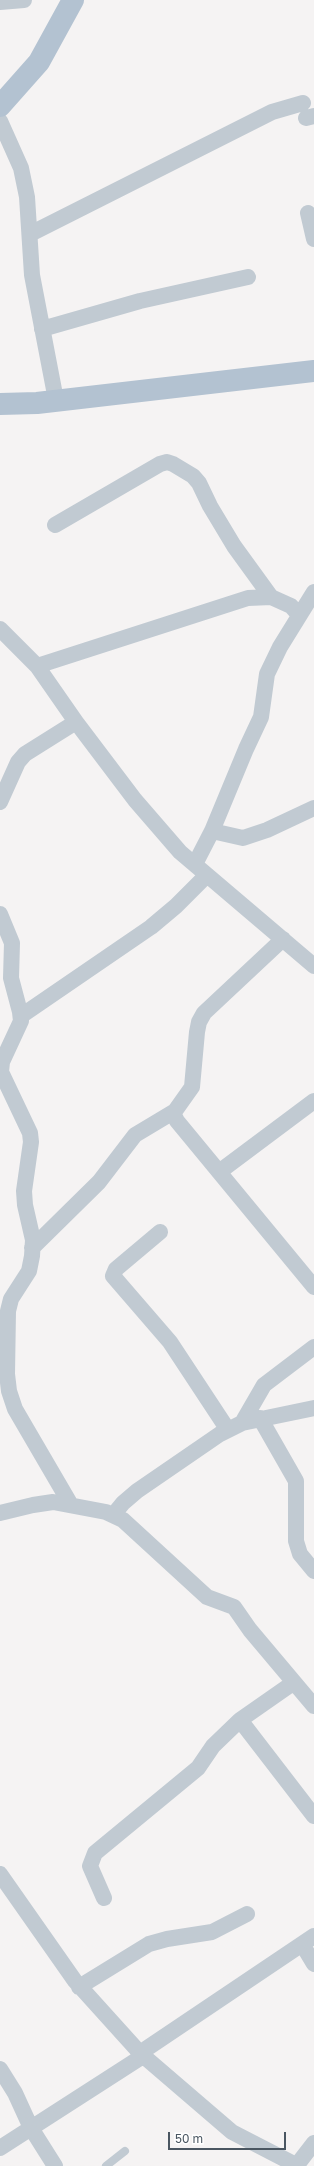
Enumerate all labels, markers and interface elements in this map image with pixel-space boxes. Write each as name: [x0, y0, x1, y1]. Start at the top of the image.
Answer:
scale bar: [170, 2124, 288, 2150]
text: 50 m: [175, 2131, 203, 2146]

